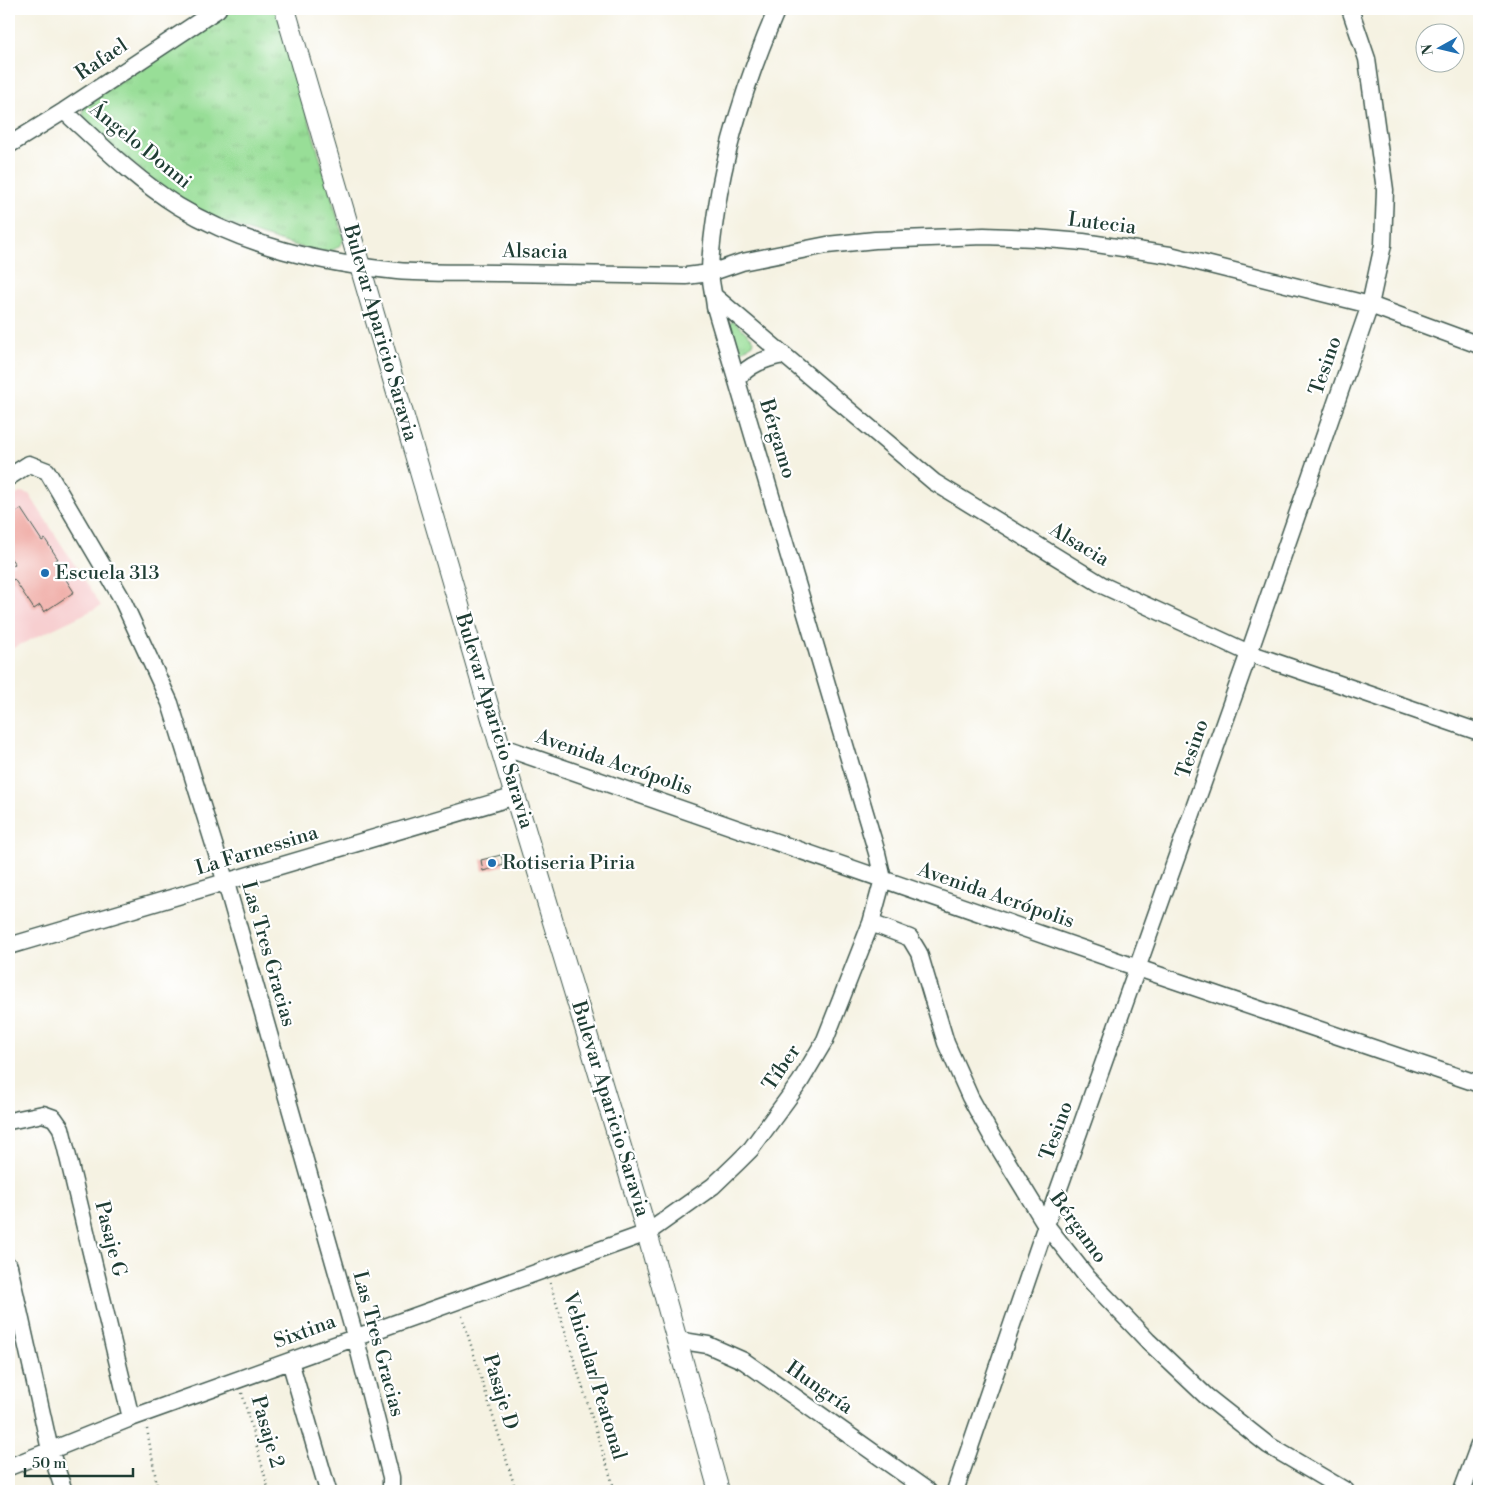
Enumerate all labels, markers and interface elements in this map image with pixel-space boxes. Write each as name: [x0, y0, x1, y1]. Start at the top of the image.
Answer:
north arrow: [1416, 22, 1466, 72]
street label: Rafael: [71, 33, 133, 87]
text: N: [1418, 43, 1438, 56]
street label: Ángelo Donni: [83, 96, 197, 195]
street label: Lutecia: [1066, 207, 1138, 241]
street label: Bulevar Aparicio Saravia: [337, 221, 423, 445]
street label: Alsacia: [501, 239, 569, 265]
street label: Tesino: [1304, 333, 1348, 399]
street label: Bérgamo: [753, 395, 801, 482]
street label: Alsacia: [1044, 517, 1114, 573]
place label: Escuela 313: [55, 561, 160, 586]
marker: Escuela 313: [39, 567, 51, 579]
street label: Bulevar Aparicio Saravia: [449, 609, 539, 833]
street label: Tesino: [1171, 716, 1215, 782]
street label: Avenida Acrópolis: [532, 724, 695, 801]
street label: La Farnessina: [193, 820, 322, 881]
place label: Rotiseria Piria: [502, 851, 636, 876]
marker: Rotiseria Piria: [486, 857, 498, 869]
street label: Avenida Acrópolis: [914, 857, 1077, 934]
street label: Las Tres Gracias: [235, 878, 301, 1030]
street label: Bulevar Aparicio Saravia: [565, 997, 655, 1221]
street label: Tíber: [757, 1040, 807, 1096]
street label: Tesino: [1035, 1098, 1079, 1164]
street label: Bérgamo: [1043, 1187, 1112, 1268]
street label: Pasaje G: [89, 1199, 132, 1280]
street label: Las Tres Gracias: [347, 1268, 409, 1420]
street label: Vehicular/ Peatonal: [556, 1288, 631, 1463]
street label: Sixtina: [271, 1309, 340, 1355]
street label: Pasaje D: [477, 1351, 523, 1433]
street label: Hungría: [781, 1356, 858, 1421]
street label: Pasaje 2: [245, 1393, 289, 1471]
scale bar: [25, 1445, 132, 1477]
text: 50 m: [32, 1454, 66, 1473]

